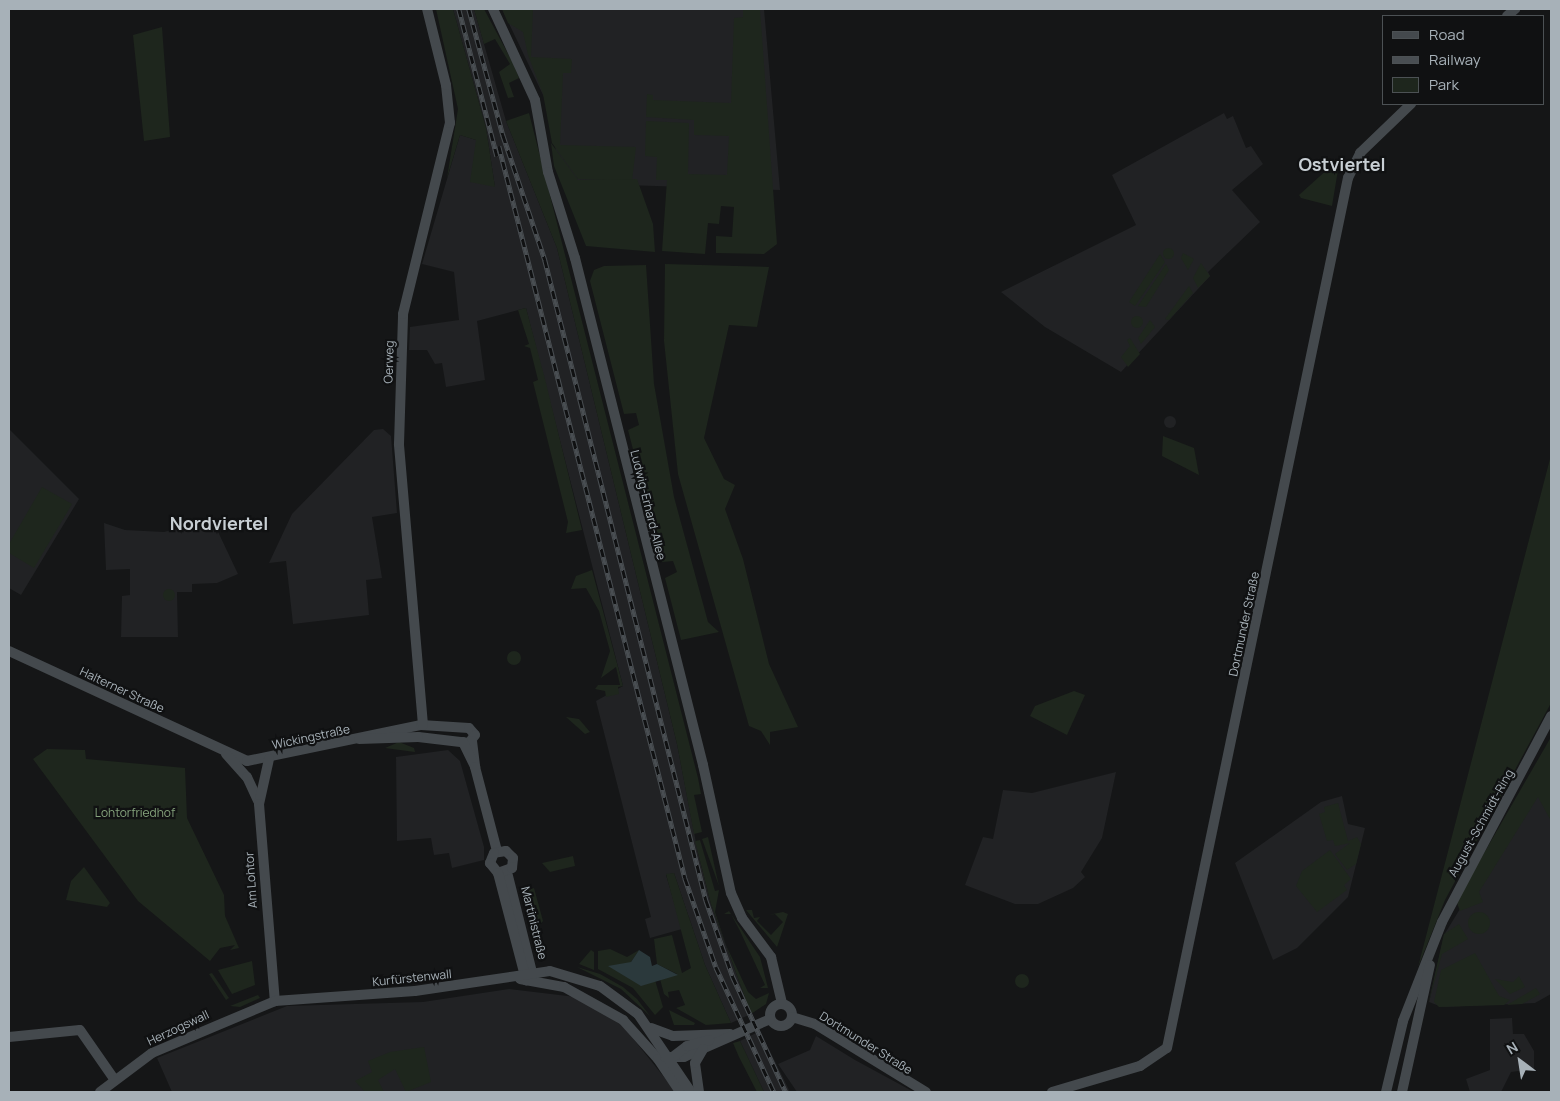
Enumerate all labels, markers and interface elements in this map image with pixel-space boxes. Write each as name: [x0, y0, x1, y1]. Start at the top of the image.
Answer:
legend: [1382, 15, 1545, 105]
text: Road: [1429, 24, 1465, 45]
text: Railway: [1429, 49, 1481, 70]
text: Park: [1429, 74, 1459, 95]
district label: Ostviertel: [1298, 153, 1386, 175]
street label: Oerweg: [381, 340, 397, 384]
street label: Ludwig-Erhard-Allee: [627, 449, 669, 561]
district label: Nordviertel: [170, 512, 268, 534]
street label: Dortmunder Straße: [1226, 570, 1262, 678]
street label: Halterner Straße: [77, 664, 167, 716]
street label: Wickingstraße: [271, 722, 351, 752]
street label: August-Schmidt-Ring: [1445, 767, 1517, 879]
park label: Lohtorfriedhof: [95, 806, 175, 820]
street label: Am Lohtor: [242, 851, 260, 909]
street label: Martinistraße: [518, 885, 550, 961]
street label: Kurfürstenwall: [372, 967, 452, 989]
street label: Herzogswall: [145, 1007, 211, 1049]
street label: Dortmunder Straße: [817, 1009, 915, 1077]
north arrow: [1495, 1036, 1545, 1086]
text: N: [1503, 1037, 1521, 1058]

